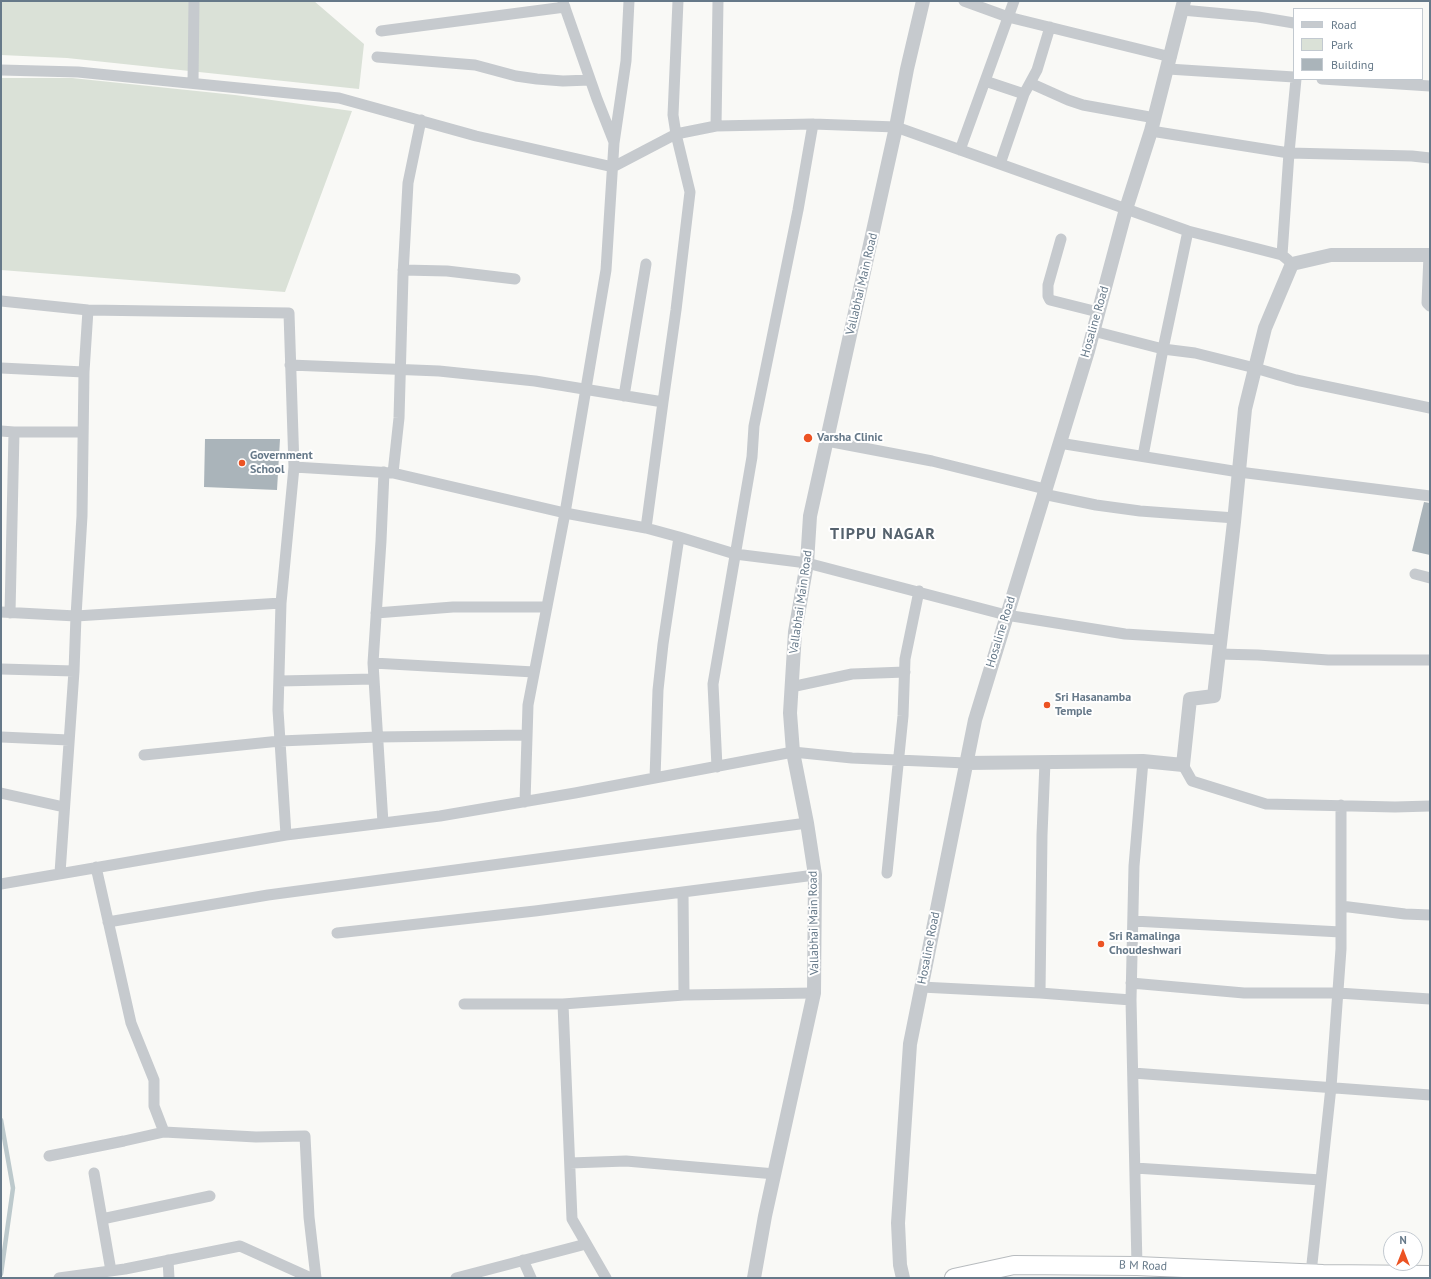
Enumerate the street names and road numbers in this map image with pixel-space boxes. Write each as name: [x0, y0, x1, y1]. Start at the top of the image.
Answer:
street label: Vallabhai Main Road: [843, 232, 881, 336]
street label: Hosaline Road: [1078, 285, 1112, 359]
street label: Vallabhai Main Road: [787, 549, 815, 655]
street label: Hosaline Road: [983, 595, 1019, 669]
street label: Vallabhai Main Road: [806, 871, 822, 975]
street label: Hosaline Road: [915, 911, 943, 985]
street label: B M Road: [1119, 1258, 1167, 1274]

